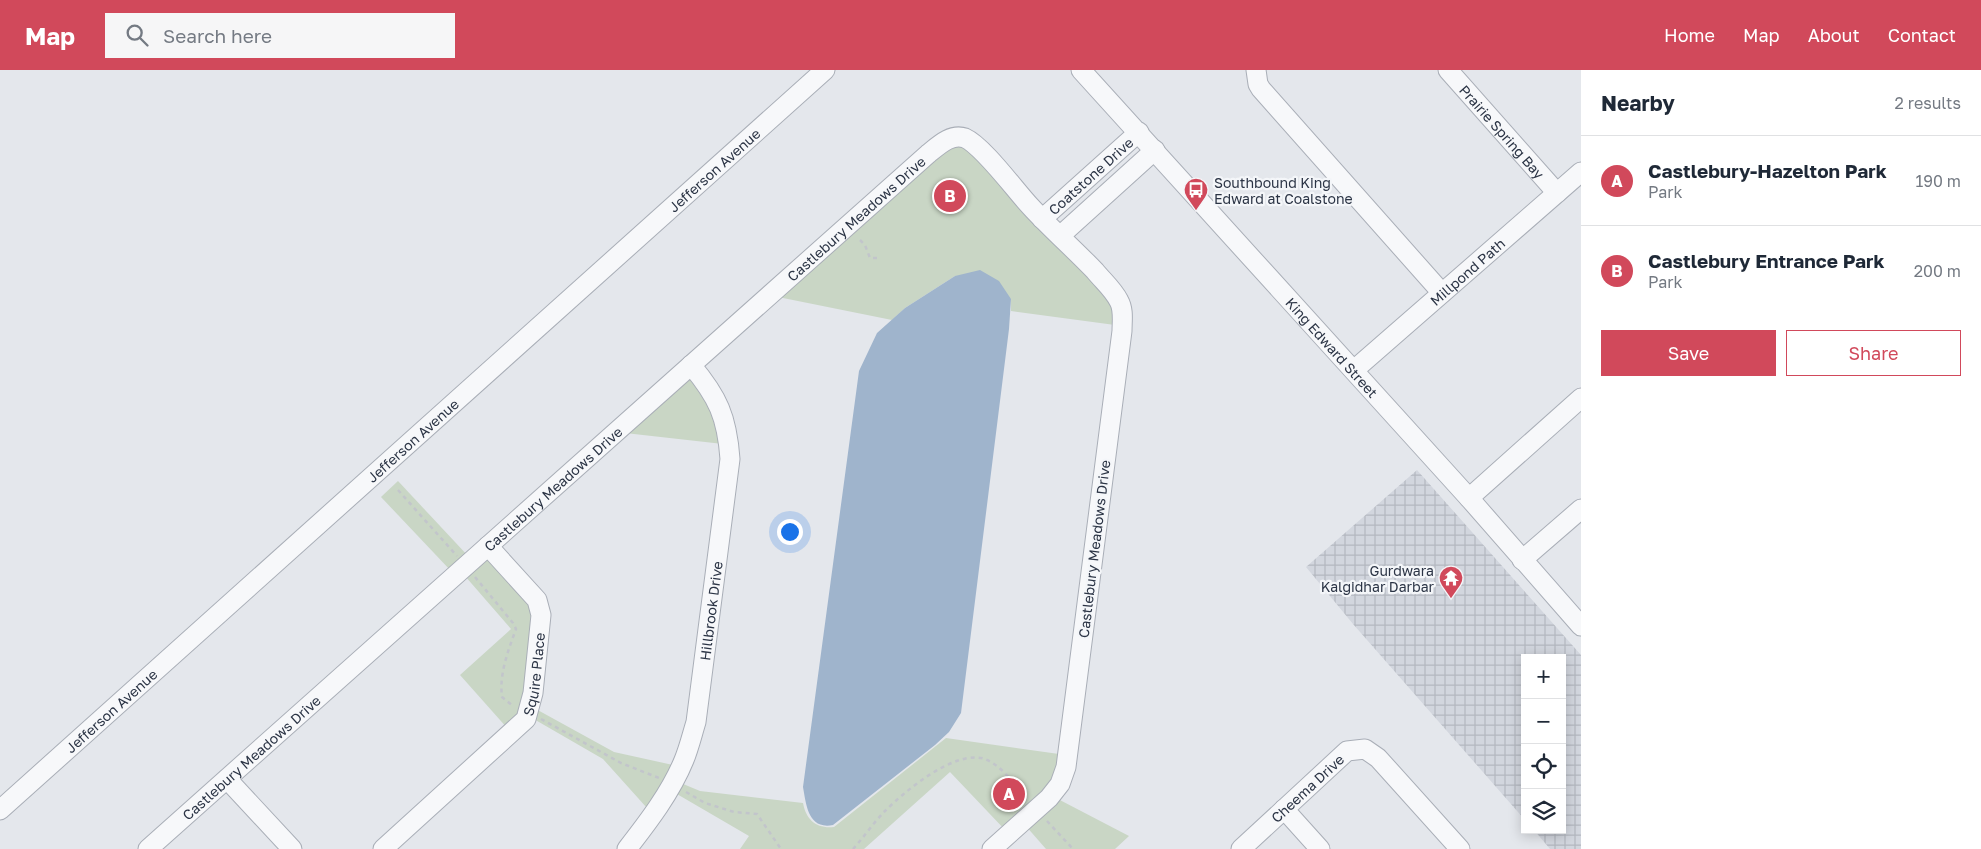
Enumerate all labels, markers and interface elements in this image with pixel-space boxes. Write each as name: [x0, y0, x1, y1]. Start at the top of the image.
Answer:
search box: [105, 13, 455, 58]
text: Map: [25, 21, 75, 50]
icon: search: [123, 21, 151, 49]
text: Search here: [163, 24, 272, 47]
text: Home: [1664, 24, 1715, 46]
text: Map: [1743, 24, 1780, 46]
text: About: [1808, 24, 1860, 46]
text: Contact: [1888, 24, 1956, 46]
street label: Prairie Spring Bay: [1456, 81, 1548, 182]
text: Nearby: [1601, 90, 1675, 116]
text: 2 results: [1895, 93, 1961, 113]
street label: Jefferson Avenue: [665, 124, 763, 215]
street label: Coatstone Drive: [1045, 133, 1136, 218]
street label: Castlebury Meadows Drive: [783, 152, 928, 284]
text: Castlebury-Hazelton Park: [1648, 159, 1887, 182]
text: A: [1611, 171, 1623, 191]
text: 190 m: [1915, 171, 1961, 191]
place label: Southbound King Edward at Coalstone: [1214, 174, 1353, 207]
pin: B: [934, 177, 966, 215]
bus stop icon: Southbound King Edward at Coalstone: [1183, 177, 1209, 211]
text: Park: [1648, 182, 1683, 202]
street label: Millpond Path: [1426, 234, 1508, 309]
text: Castlebury Entrance Park: [1648, 249, 1885, 272]
text: B: [1611, 261, 1623, 281]
text: 200 m: [1914, 261, 1961, 281]
text: Park: [1648, 272, 1683, 292]
street label: King Edward Street: [1283, 294, 1382, 401]
button: Save: [1601, 330, 1776, 376]
button: Share: [1786, 330, 1961, 376]
street label: Jefferson Avenue: [363, 395, 462, 485]
street label: Castlebury Meadows Drive: [480, 422, 625, 554]
street label: Castlebury Meadows Drive: [1075, 459, 1113, 639]
your location: [777, 519, 803, 545]
street label: Hillbrook Drive: [696, 560, 725, 662]
place label: Gurdwara Kalgidhar Darbar: [1321, 562, 1435, 595]
temple icon: Gurdwara Kalgidhar Darbar: [1438, 565, 1464, 599]
street label: Squire Place: [519, 632, 548, 718]
map controls: [1521, 654, 1566, 834]
button: +: [1521, 654, 1566, 699]
street label: Jefferson Avenue: [62, 665, 160, 756]
street label: Castlebury Meadows Drive: [178, 691, 324, 823]
button: −: [1521, 699, 1566, 744]
button: locate: [1521, 744, 1566, 789]
street label: Cheema Drive: [1267, 750, 1347, 826]
pin: A: [993, 775, 1025, 813]
button: layers: [1521, 789, 1566, 834]

